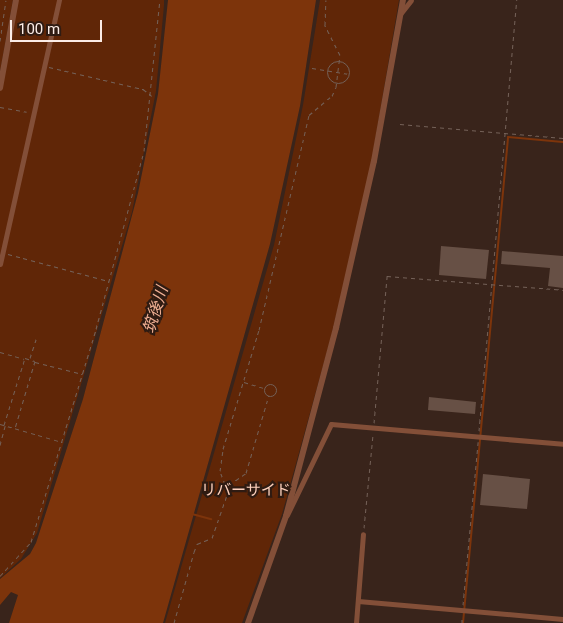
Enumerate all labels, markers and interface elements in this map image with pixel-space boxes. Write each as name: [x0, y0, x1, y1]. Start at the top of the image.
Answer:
scale bar: [12, 10, 105, 42]
text: 100 m: [18, 20, 60, 38]
water label: 筑後川: [140, 284, 172, 336]
park label: リバーサイド: [201, 482, 291, 500]

